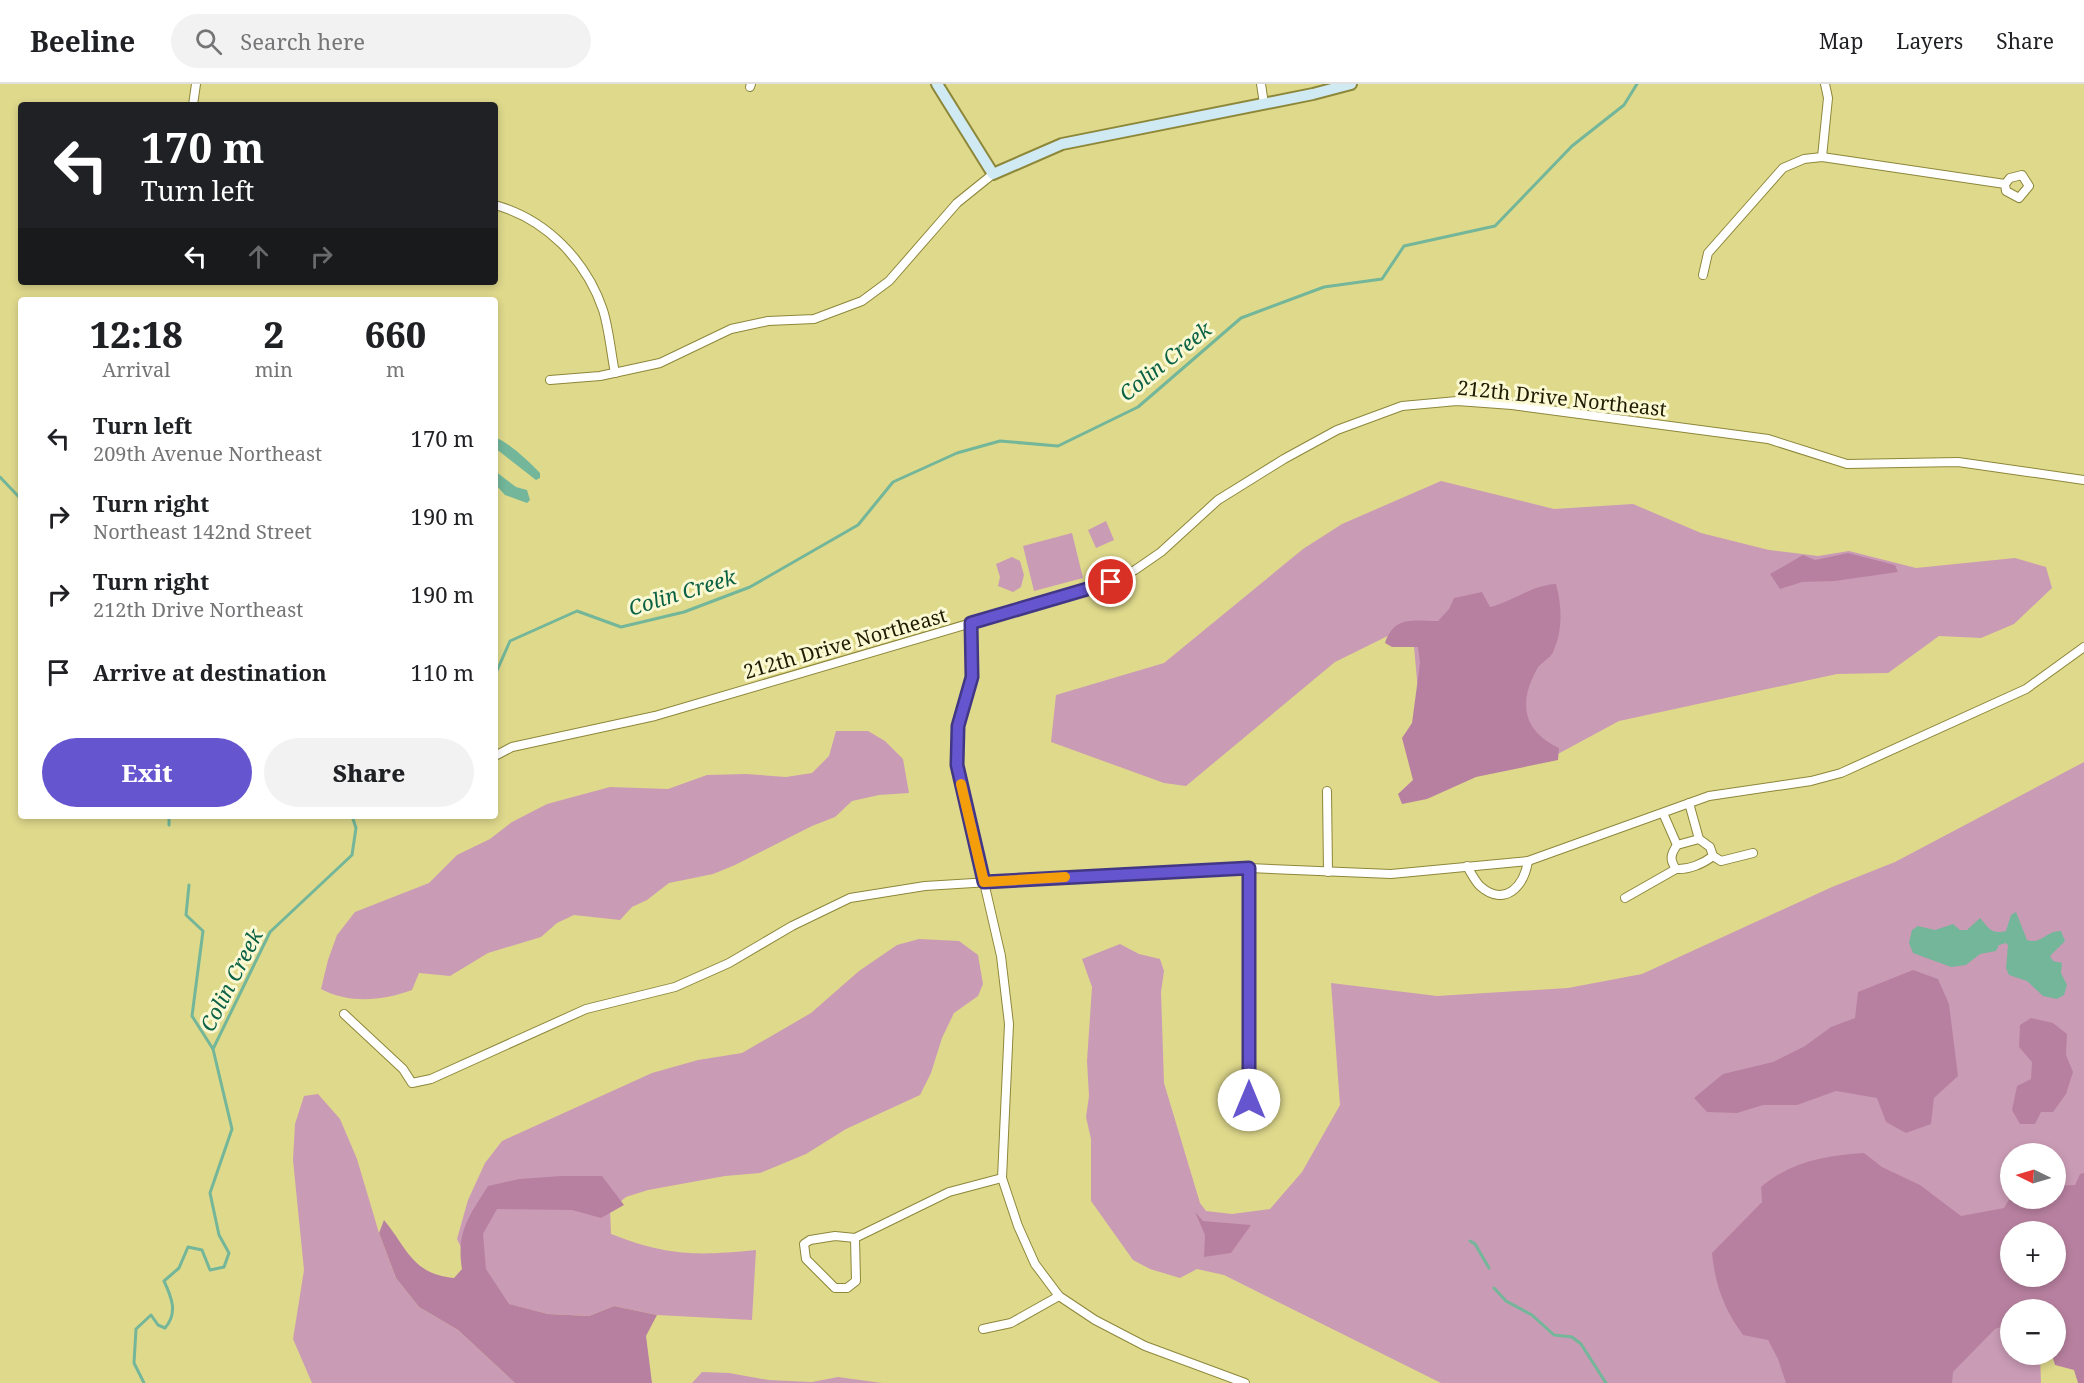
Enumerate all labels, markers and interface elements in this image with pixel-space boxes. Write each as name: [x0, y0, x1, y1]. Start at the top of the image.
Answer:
search box: [171, 14, 591, 68]
text: Beeline: [30, 22, 135, 60]
icon: search: [192, 25, 225, 58]
text: Search here: [240, 26, 365, 56]
text: Map: [1819, 27, 1863, 55]
text: Layers: [1896, 27, 1963, 55]
text: Share: [1996, 27, 2054, 55]
text: 170 m: [141, 118, 265, 175]
icon: left: [42, 126, 120, 204]
text: Turn left: [141, 172, 254, 209]
icon: left: [179, 240, 212, 273]
icon: ahead: [242, 240, 275, 273]
icon: right: [305, 240, 338, 273]
text: 12:18: [90, 310, 183, 359]
text: 2: [264, 310, 284, 359]
text: 660: [365, 310, 426, 359]
water label: Colin Creek: [1113, 314, 1218, 407]
text: Arrival: [102, 356, 171, 383]
text: min: [255, 356, 293, 383]
text: m: [386, 356, 405, 383]
street label: 212th Drive Northeast: [1456, 374, 1668, 422]
text: Turn left: [93, 410, 192, 440]
icon: left: [42, 422, 75, 455]
text: 170 m: [411, 423, 474, 453]
text: 209th Avenue Northeast: [93, 440, 322, 467]
text: Turn right: [93, 488, 209, 518]
icon: right: [42, 500, 75, 533]
text: 190 m: [411, 501, 474, 531]
text: Northeast 142nd Street: [93, 518, 312, 545]
pin: [1085, 556, 1136, 607]
water label: Colin Creek: [625, 562, 740, 622]
icon: arrive: [1094, 565, 1127, 598]
text: Turn right: [93, 566, 209, 596]
icon: right: [42, 578, 75, 611]
text: 190 m: [411, 579, 474, 609]
text: 212th Drive Northeast: [93, 596, 303, 623]
street label: 212th Drive Northeast: [740, 601, 950, 685]
icon: arrive: [42, 656, 75, 689]
text: Arrive at destination: [93, 657, 327, 687]
text: 110 m: [411, 657, 474, 687]
button: Exit: [42, 738, 252, 807]
button: Share: [264, 738, 474, 807]
water label: Colin Creek: [193, 923, 269, 1036]
position arrow: [1217, 1068, 1281, 1132]
north arrow: [2000, 1143, 2066, 1209]
map controls: [2000, 1143, 2066, 1365]
button: +: [2000, 1221, 2066, 1287]
button: −: [2000, 1299, 2066, 1365]

